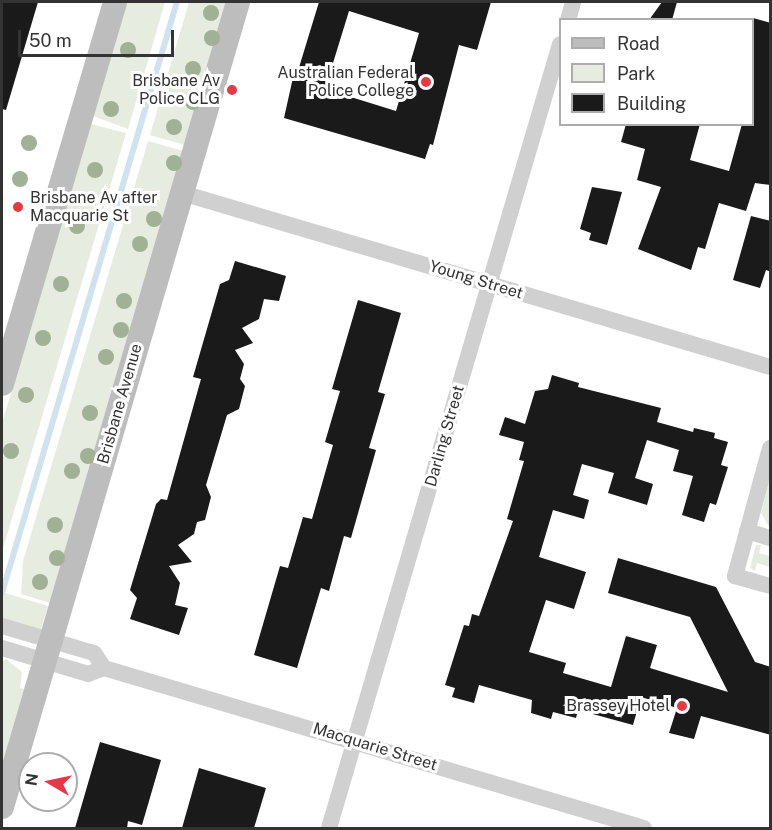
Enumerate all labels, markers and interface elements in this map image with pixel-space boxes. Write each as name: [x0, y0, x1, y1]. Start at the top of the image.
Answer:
scale bar: [21, 18, 177, 56]
legend: [559, 18, 754, 126]
text: 50 m: [29, 30, 72, 51]
text: Road: [617, 33, 660, 54]
place label: Australian Federal Police College: [277, 63, 414, 101]
text: Park: [617, 63, 655, 84]
place label: Brisbane Av Police CLG: [132, 71, 220, 109]
marker: Australian Federal Police College: [419, 75, 433, 89]
marker: Brisbane Av Police CLG: [225, 83, 239, 97]
text: Building: [617, 93, 686, 114]
place label: Brisbane Av after Macquarie St: [30, 188, 158, 226]
marker: Brisbane Av after Macquarie St: [11, 200, 25, 214]
street label: Young Street: [427, 257, 525, 303]
street label: Brisbane Avenue: [94, 342, 146, 466]
street label: Darling Street: [421, 383, 469, 489]
place label: Brassey Hotel: [566, 696, 670, 716]
marker: Brassey Hotel: [675, 699, 689, 713]
street label: Macquarie Street: [310, 719, 440, 775]
north arrow: [18, 752, 78, 812]
text: N: [21, 772, 42, 787]

